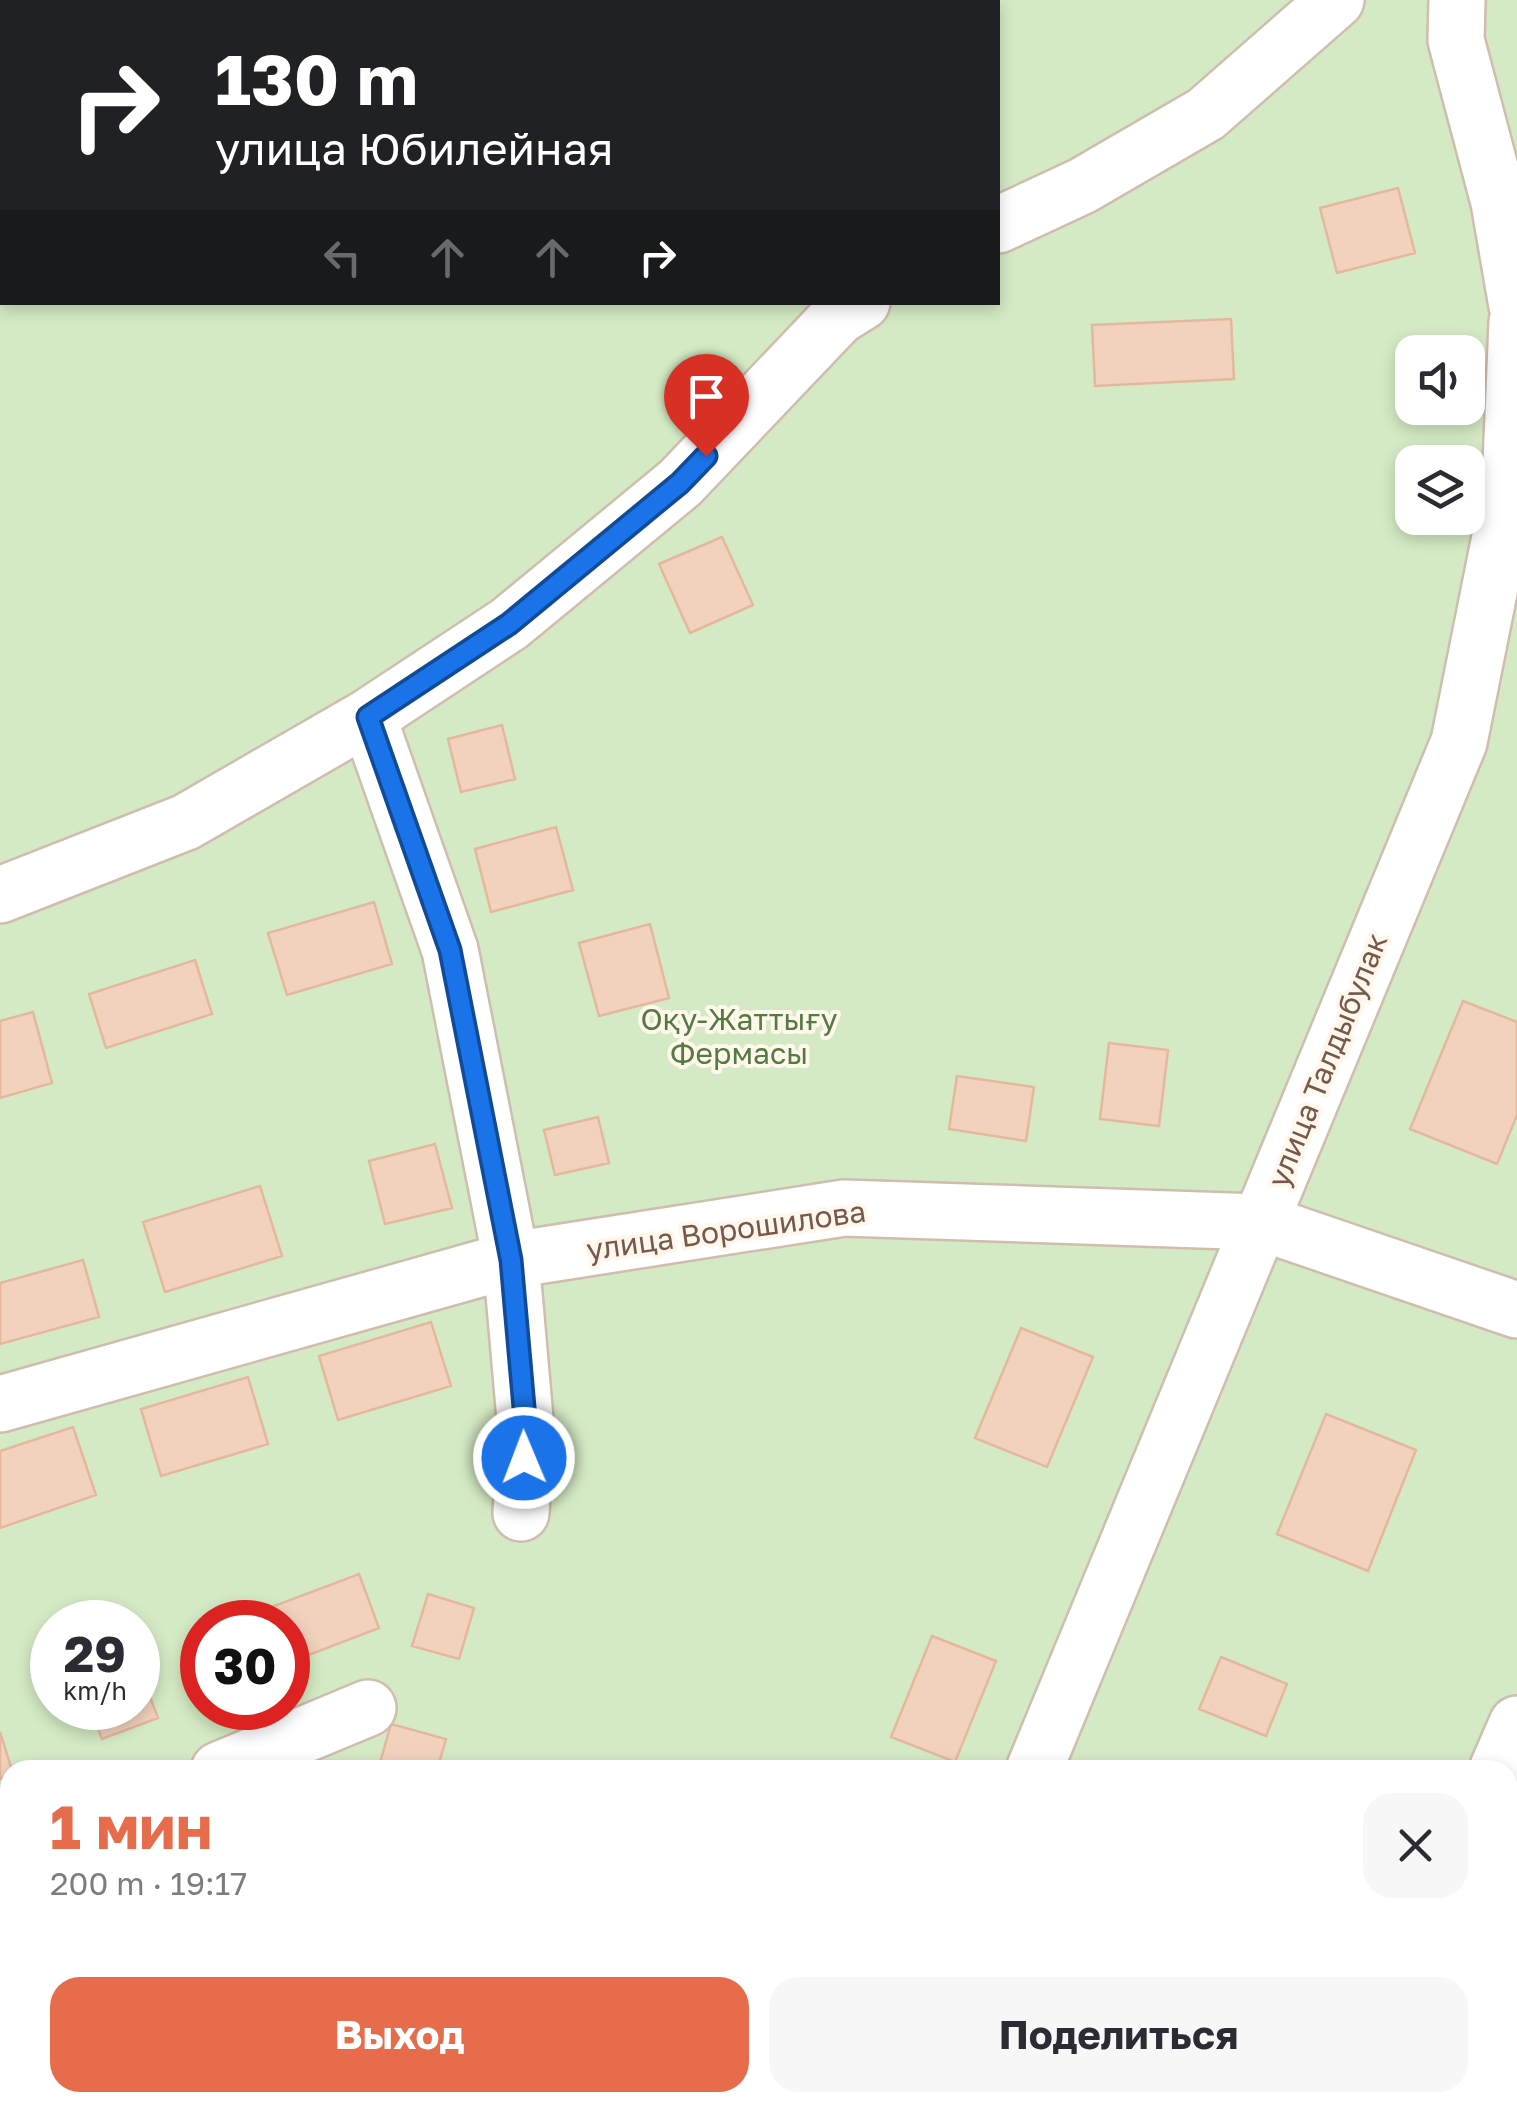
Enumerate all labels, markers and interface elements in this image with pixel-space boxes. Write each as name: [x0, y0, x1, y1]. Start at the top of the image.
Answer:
text: 130 m: [215, 36, 418, 120]
icon: right: [50, 40, 180, 170]
text: улица Юбилейная: [215, 121, 613, 175]
icon: left: [315, 230, 370, 285]
icon: ahead: [420, 230, 475, 285]
icon: ahead: [525, 230, 580, 285]
icon: right: [630, 230, 685, 285]
map controls: [1395, 335, 1485, 535]
button: sound: [1395, 335, 1485, 425]
pin: [664, 354, 749, 457]
icon: arrive: [679, 369, 734, 424]
button: layers: [1395, 445, 1485, 535]
street label: улица Талдыбулак: [1260, 928, 1394, 1192]
park label: Оқу-Жаттығу Фермасы: [640, 1001, 838, 1071]
street label: улица Ворошилова: [584, 1193, 868, 1267]
position arrow: [472, 1406, 576, 1510]
speed limit sign: 30: [180, 1600, 310, 1730]
text: 29: [64, 1623, 126, 1683]
text: km/h: [63, 1675, 127, 1706]
text: 1 мин: [50, 1790, 212, 1862]
button: close: [1363, 1793, 1468, 1898]
text: 200 m · 19:17: [50, 1864, 247, 1902]
button: Выход: [50, 1977, 749, 2092]
button: Поделиться: [769, 1977, 1468, 2092]

